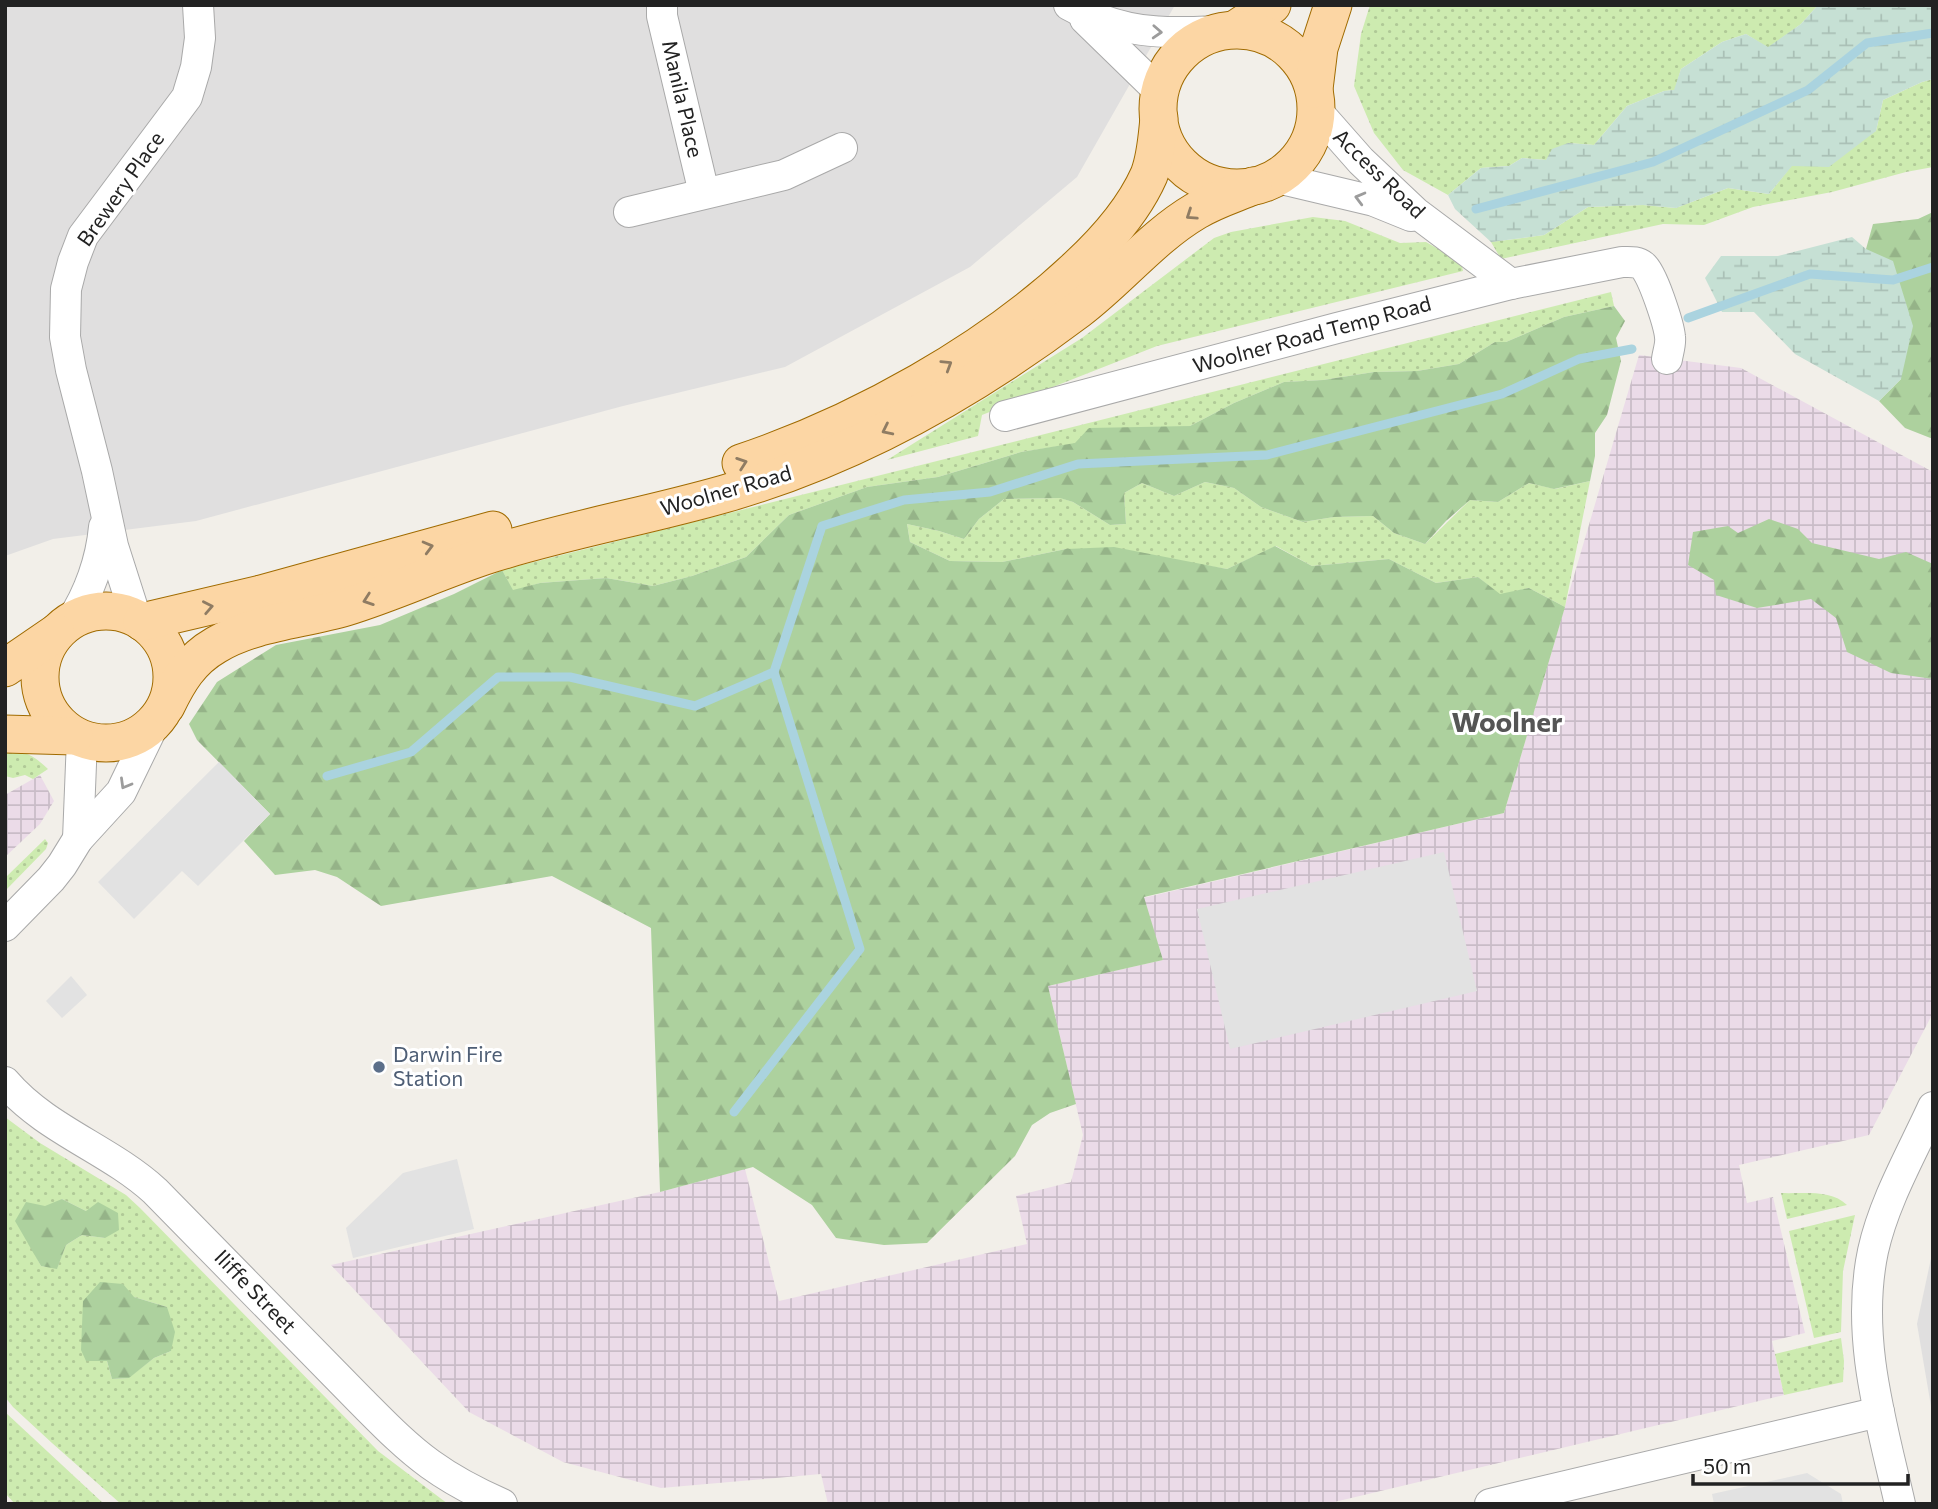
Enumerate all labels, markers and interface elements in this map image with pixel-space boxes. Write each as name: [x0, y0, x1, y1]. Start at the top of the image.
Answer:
one-way arrow: [1152, 24, 1163, 39]
street label: Manila Place: [658, 38, 709, 160]
street label: Access Road: [1329, 123, 1431, 223]
street label: Brewery Place: [71, 126, 168, 250]
one-way arrow: [1354, 191, 1366, 206]
one-way arrow: [1186, 207, 1199, 220]
street label: Woolner Road Temp Road: [1190, 290, 1434, 377]
one-way arrow: [939, 360, 952, 373]
one-way arrow: [882, 422, 894, 436]
one-way arrow: [735, 457, 748, 471]
street label: Woolner Road: [657, 459, 794, 520]
one-way arrow: [422, 541, 434, 556]
one-way arrow: [363, 592, 375, 606]
one-way arrow: [202, 601, 214, 616]
district label: Woolner: [1452, 704, 1563, 738]
one-way arrow: [120, 776, 133, 789]
place label: Darwin Fire Station: [393, 1041, 503, 1090]
marker: Darwin Fire Station: [371, 1059, 387, 1075]
street label: Iliffe Street: [210, 1244, 302, 1338]
scale bar: [1693, 1442, 1908, 1486]
text: 50 m: [1703, 1453, 1751, 1478]

